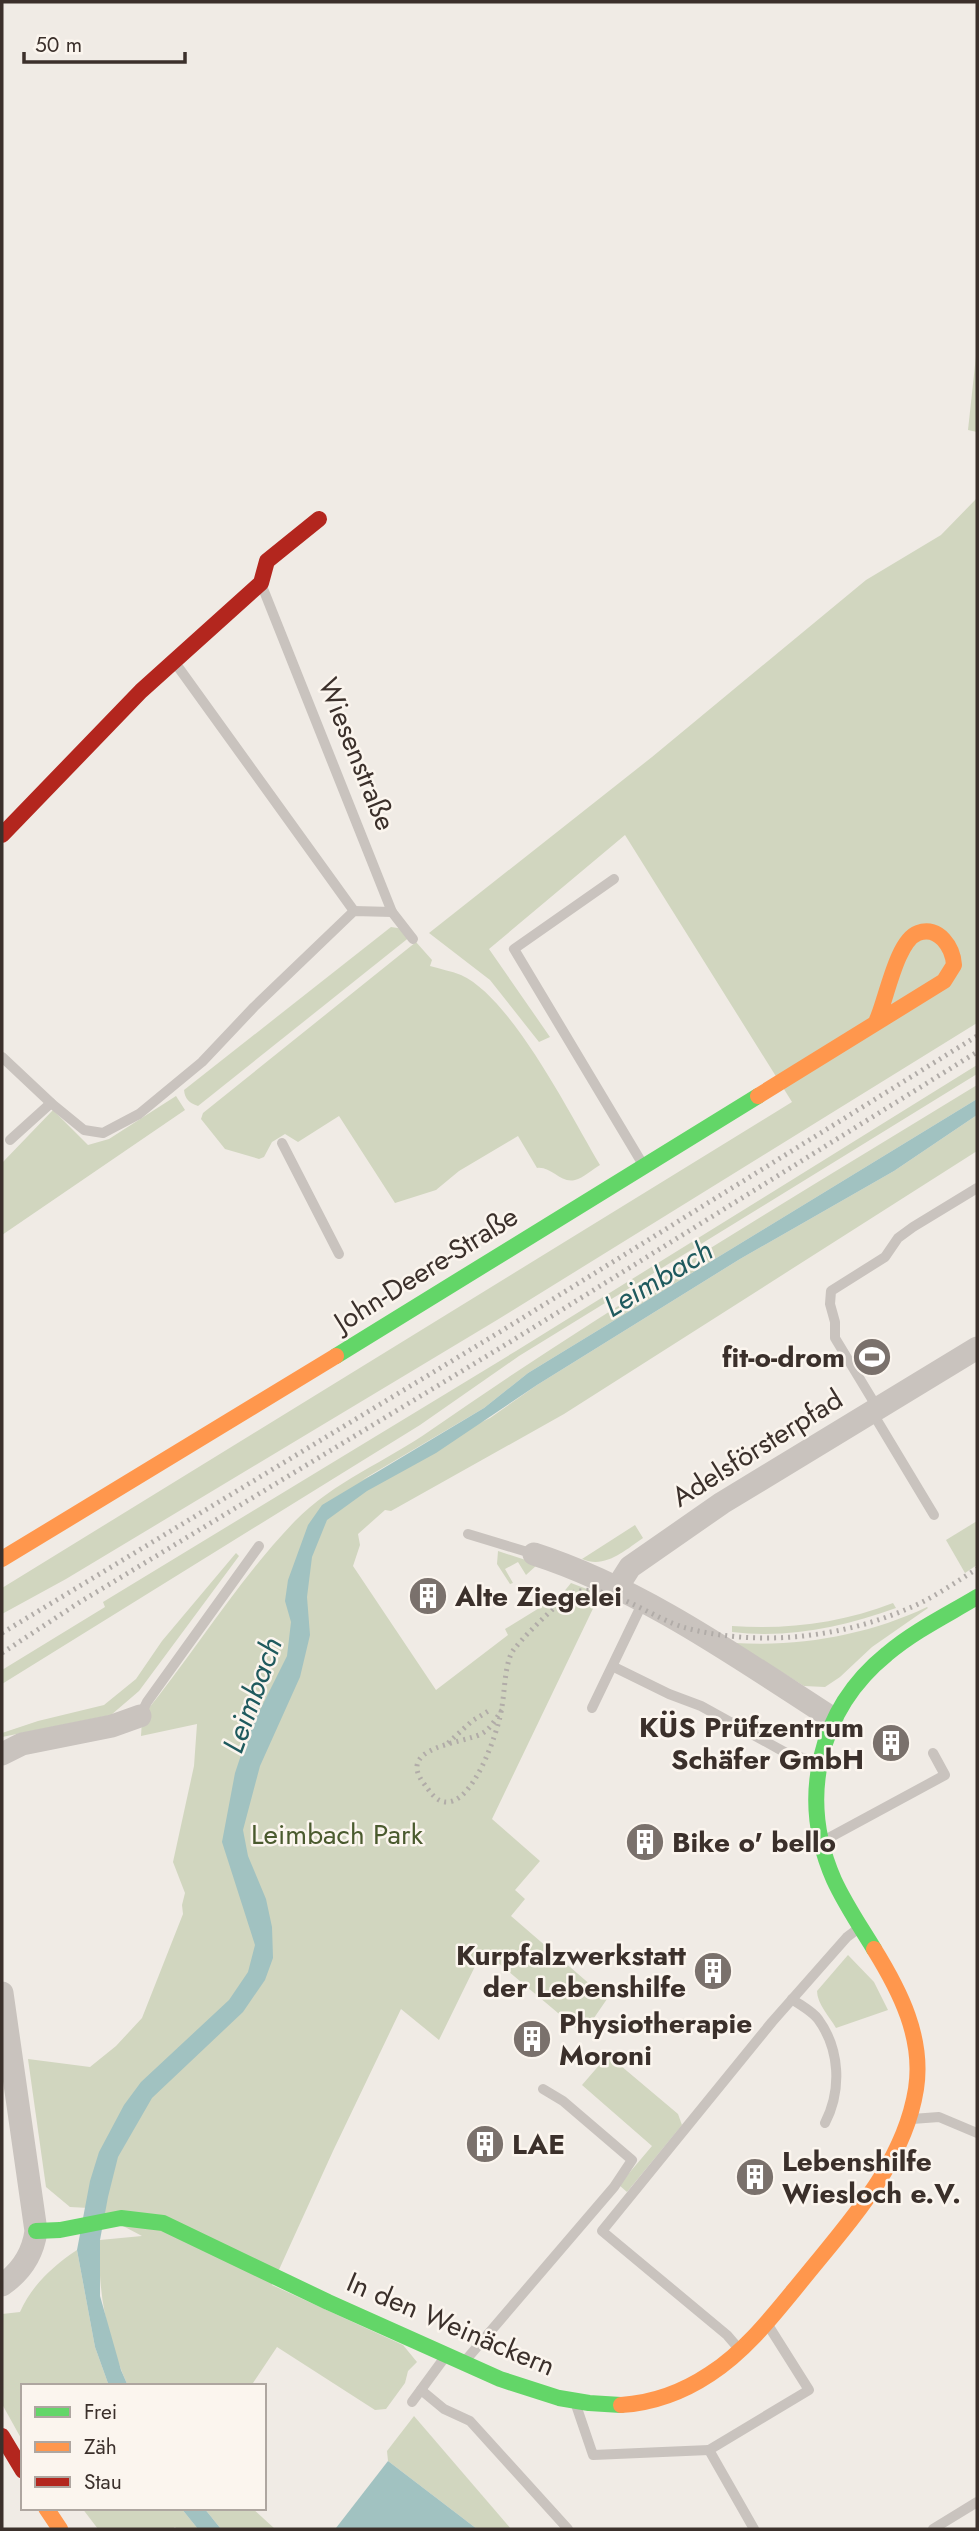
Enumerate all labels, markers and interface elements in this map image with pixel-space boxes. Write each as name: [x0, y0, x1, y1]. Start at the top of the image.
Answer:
scale bar: [24, 21, 186, 65]
text: 50 m: [35, 30, 82, 60]
street label: Wiesenstraße: [308, 672, 406, 836]
street label: John-Deere-Straße: [323, 1196, 526, 1344]
water label: Leimbach: [595, 1228, 721, 1328]
sports icon: fit-o-drom: [851, 1336, 893, 1378]
place label: fit-o-drom: [722, 1337, 845, 1378]
street label: Adelsförsterpfad: [663, 1379, 851, 1517]
building icon: Alte Ziegelei: [407, 1575, 449, 1617]
place label: Alte Ziegelei: [454, 1576, 622, 1617]
water label: Leimbach: [211, 1631, 293, 1759]
place label: KÜS Prüfzentrum Schäfer GmbH: [639, 1707, 864, 1780]
building icon: KÜS Prüfzentrum Schäfer GmbH: [870, 1722, 912, 1764]
park label: Leimbach Park: [251, 1814, 424, 1855]
building icon: Bike o' bello: [624, 1821, 666, 1863]
place label: Bike o' bello: [672, 1822, 836, 1863]
place label: Kurpfalzwerkstatt der Lebenshilfe: [456, 1935, 686, 2008]
building icon: Kurpfalzwerkstatt der Lebenshilfe: [692, 1950, 734, 1992]
place label: Physiotherapie Moroni: [559, 2003, 752, 2076]
building icon: Physiotherapie Moroni: [511, 2018, 553, 2060]
building icon: LAE: [464, 2123, 506, 2165]
place label: LAE: [512, 2124, 565, 2165]
place label: Lebenshilfe Wiesloch e.V.: [782, 2141, 961, 2214]
building icon: Lebenshilfe Wiesloch e.V.: [734, 2156, 776, 2198]
street label: In den Weinäckern: [340, 2262, 562, 2386]
legend: [21, 2384, 266, 2510]
text: Frei: [84, 2397, 117, 2427]
text: Zäh: [84, 2432, 117, 2462]
text: Stau: [84, 2467, 122, 2497]

